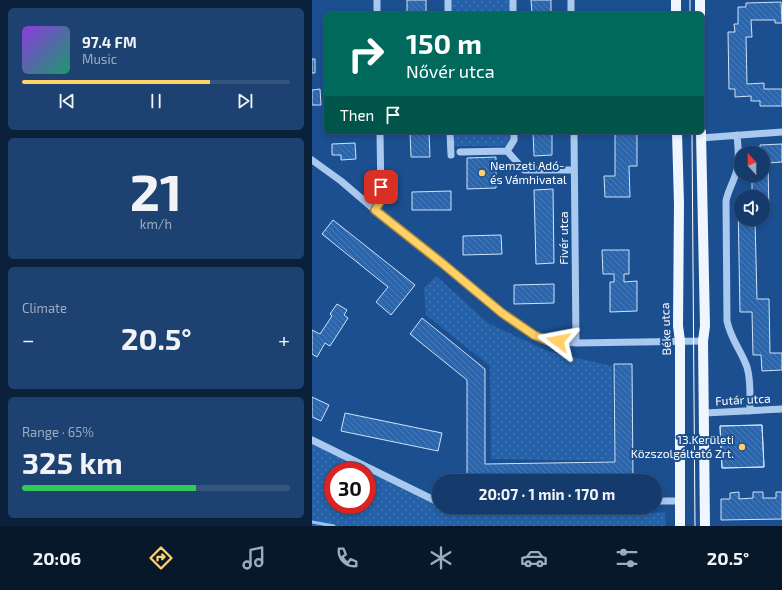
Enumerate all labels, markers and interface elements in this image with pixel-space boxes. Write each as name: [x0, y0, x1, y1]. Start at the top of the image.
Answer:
text: 150 m: [406, 26, 482, 60]
icon: right: [340, 28, 392, 80]
text: 97.4 FM: [82, 33, 137, 51]
text: Music: [82, 51, 117, 67]
text: Nővér utca: [406, 60, 495, 82]
icon: previous: [56, 90, 78, 112]
icon: pause: [145, 90, 167, 112]
icon: next: [234, 90, 256, 112]
icon: arrive: [382, 104, 404, 126]
text: Then: [340, 106, 374, 124]
north arrow: [734, 146, 770, 182]
map controls: [734, 146, 770, 226]
place label: Nemzeti Adó- és Vámhivatal: [490, 158, 567, 186]
text: 21: [130, 159, 182, 221]
marker: Nemzeti Adó- és Vámhivatal: [477, 168, 487, 178]
pin: [364, 170, 398, 204]
icon: arrive: [370, 176, 392, 198]
button: sound: [734, 190, 770, 226]
street label: Fivér utca: [556, 211, 570, 265]
text: km/h: [140, 216, 172, 232]
text: Climate: [22, 300, 67, 316]
street label: Béke utca: [657, 302, 673, 356]
text: 20.5°: [121, 320, 192, 356]
position arrow: [537, 320, 579, 362]
text: −: [22, 326, 35, 352]
text: +: [278, 326, 290, 352]
street label: Futár utca: [715, 391, 771, 407]
text: Range · 65%: [22, 424, 94, 440]
place label: 13.Kerületi Közszolgáltató Zrt.: [631, 432, 734, 460]
marker: 13.Kerületi Közszolgáltató Zrt.: [737, 442, 747, 452]
text: 325 km: [22, 444, 123, 480]
speed limit sign: 30: [324, 462, 376, 514]
text: 20:07 · 1 min · 170 m: [479, 485, 615, 503]
icon: directions: [147, 544, 175, 572]
icon: music: [240, 544, 268, 572]
icon: phone: [333, 544, 361, 572]
icon: climate: [427, 544, 455, 572]
icon: car: [520, 544, 548, 572]
icon: filters: [613, 544, 641, 572]
text: 20:06: [33, 547, 81, 569]
text: 20.5°: [707, 547, 749, 569]

